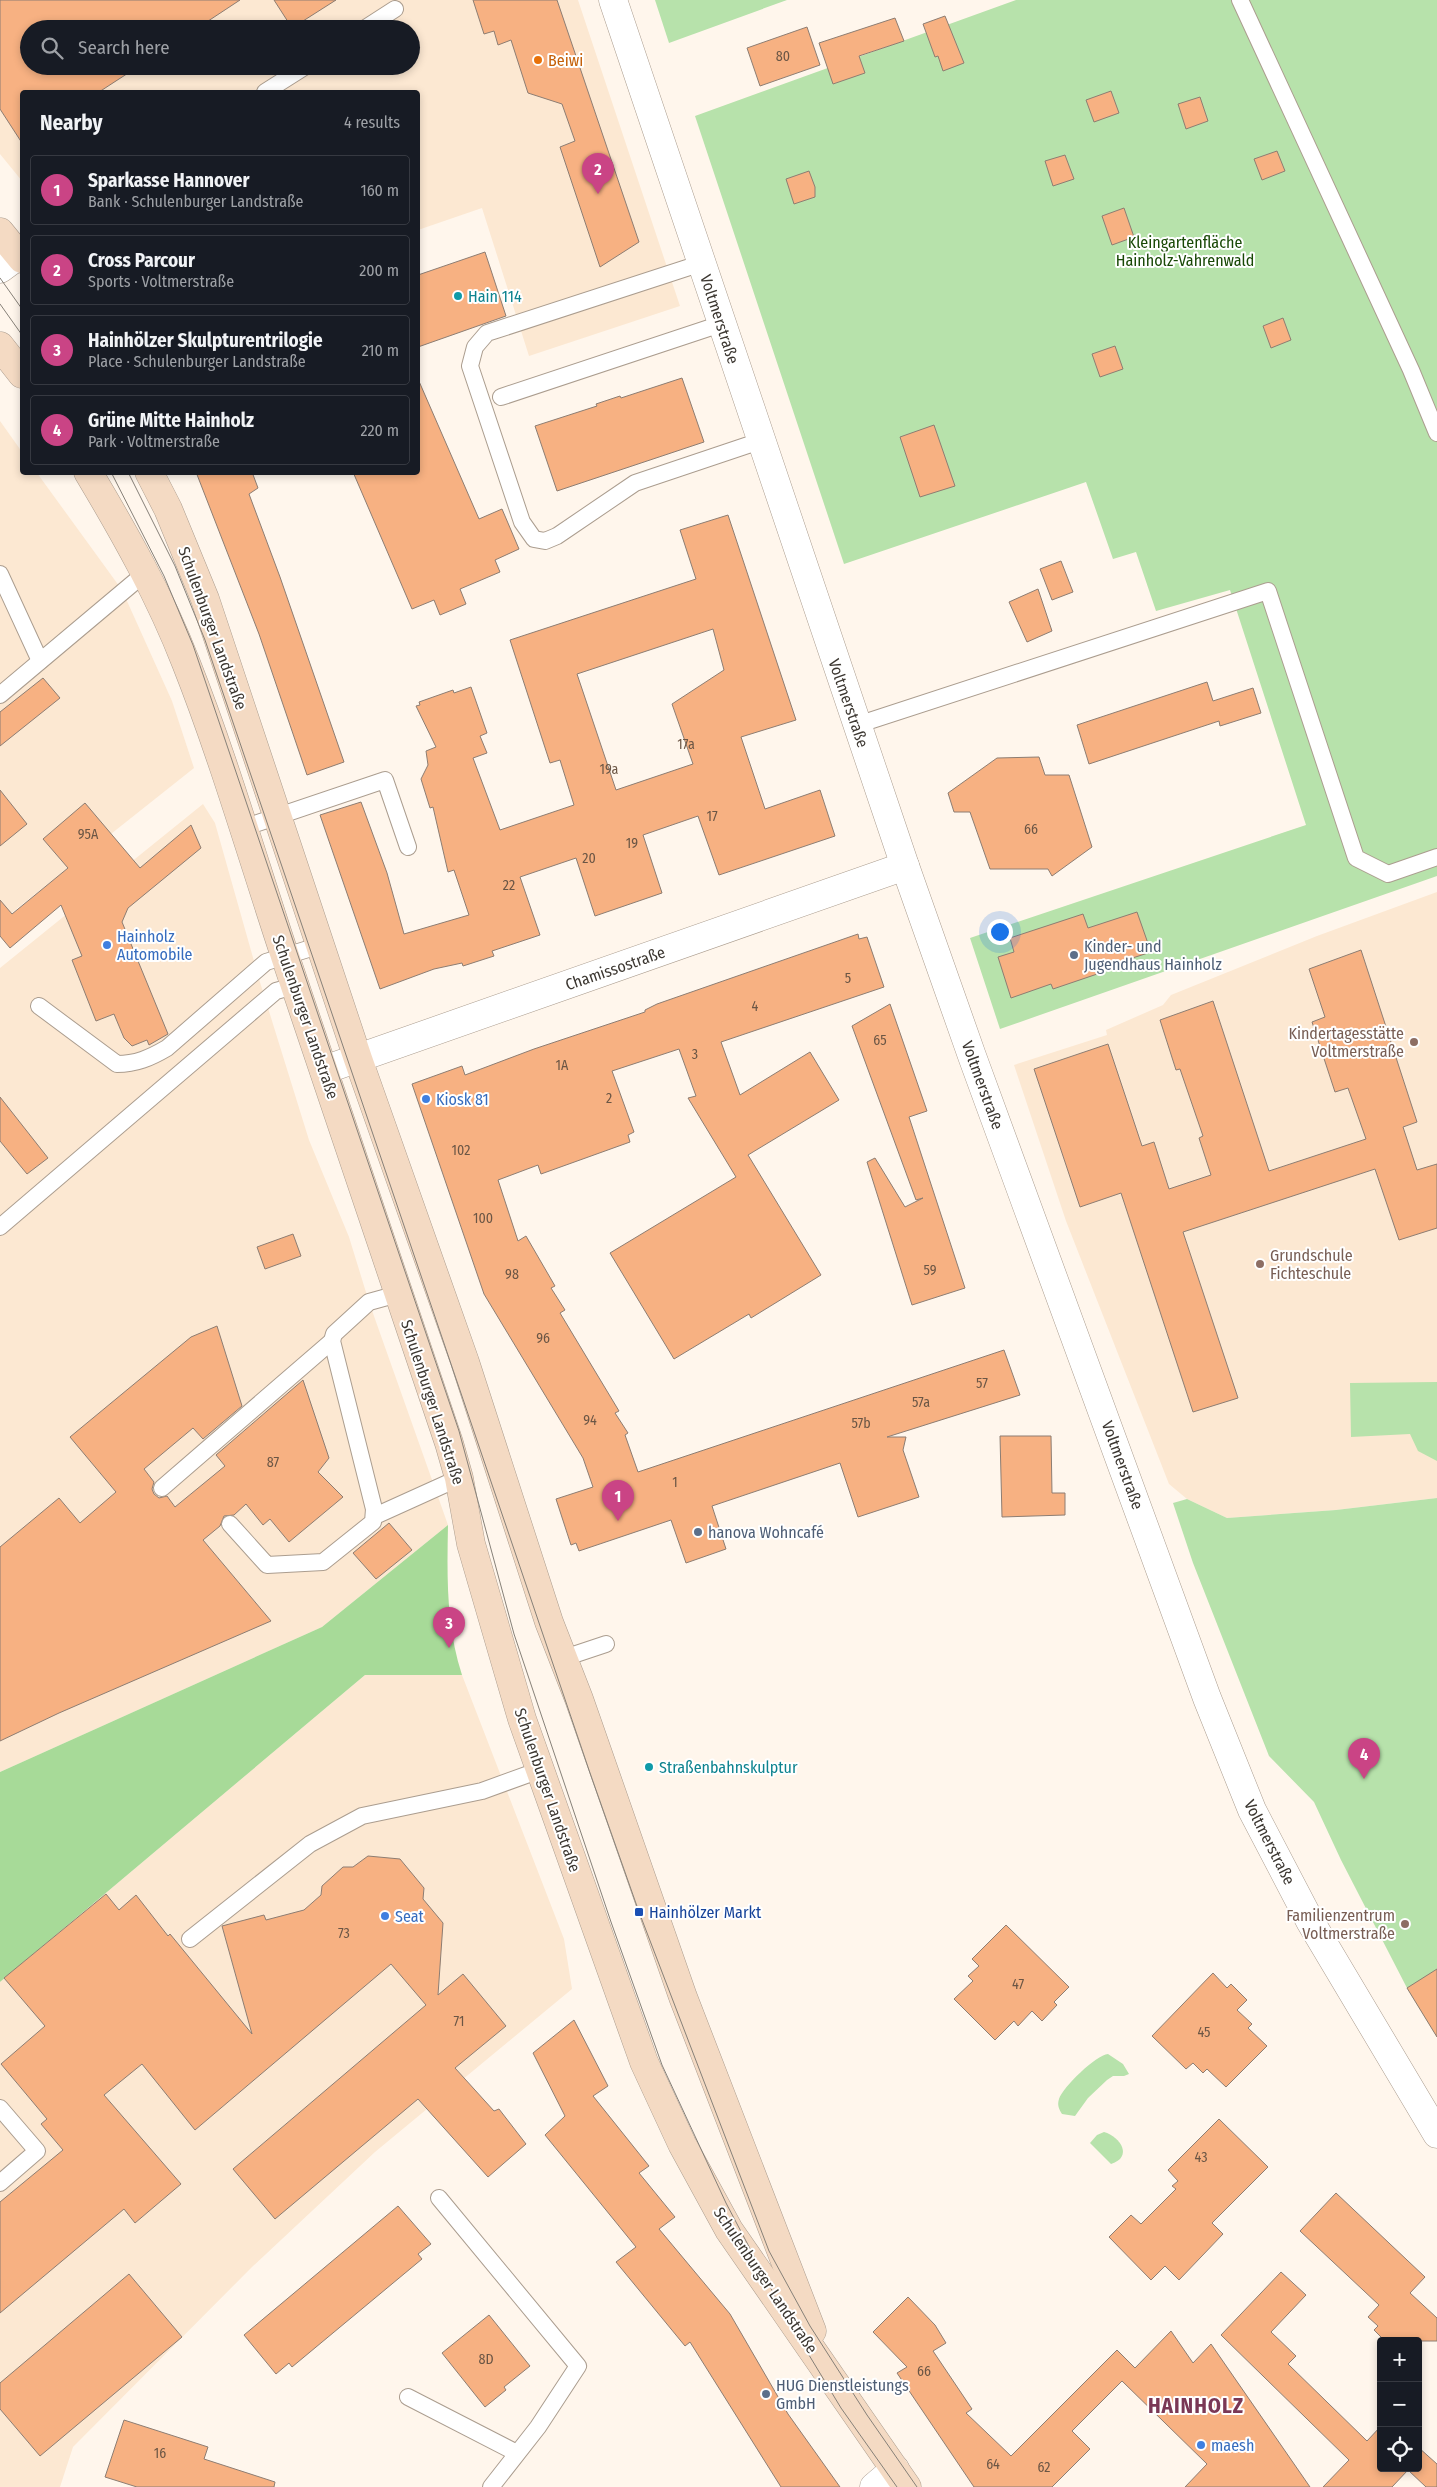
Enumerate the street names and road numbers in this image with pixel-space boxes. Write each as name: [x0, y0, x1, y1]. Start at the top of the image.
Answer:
street label: Voltmerstraße: [696, 272, 743, 366]
street label: Schulenburger Landstraße: [174, 544, 251, 712]
street label: Voltmerstraße: [824, 656, 873, 750]
street label: Schulenburger Landstraße: [269, 933, 343, 1102]
street label: Chamissostraße: [563, 943, 667, 994]
street label: Voltmerstraße: [958, 1038, 1007, 1132]
street label: Schulenburger Landstraße: [397, 1317, 468, 1487]
street label: Voltmerstraße: [1098, 1418, 1147, 1512]
street label: Schulenburger Landstraße: [511, 1706, 585, 1875]
street label: Voltmerstraße: [1240, 1797, 1299, 1888]
street label: Schulenburger Landstraße: [710, 2204, 822, 2357]

